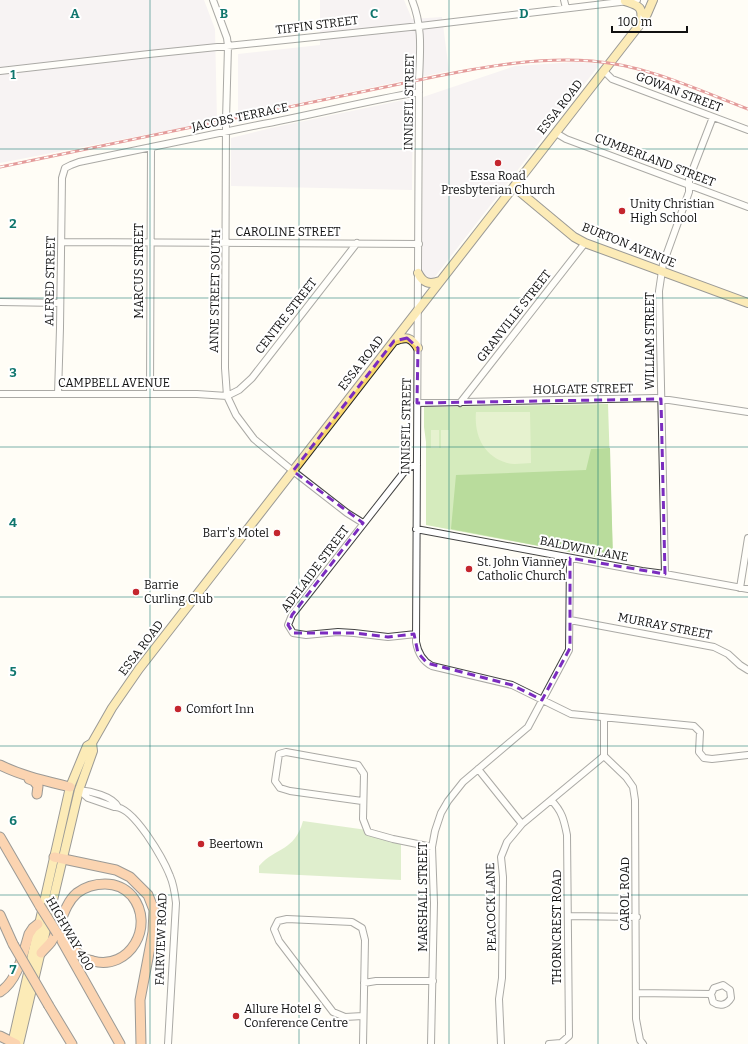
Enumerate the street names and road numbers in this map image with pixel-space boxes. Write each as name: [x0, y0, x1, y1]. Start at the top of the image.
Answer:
street label: TIFFIN STREET: [275, 13, 359, 37]
street label: INNISFIL STREET: [401, 53, 417, 151]
street label: GOWAN STREET: [634, 69, 724, 115]
street label: ESSA ROAD: [534, 77, 586, 137]
street label: JACOBS TERRACE: [189, 100, 290, 134]
street label: CUMBERLAND STREET: [593, 131, 717, 189]
street label: BURTON AVENUE: [580, 220, 678, 270]
street label: MARCUS STREET: [132, 223, 146, 319]
street label: CAROLINE STREET: [235, 225, 341, 239]
street label: ANNE STREET SOUTH: [207, 229, 223, 353]
street label: ALFRED STREET: [42, 236, 58, 326]
street label: GRANVILLE STREET: [474, 267, 554, 365]
street label: CENTRE STREET: [252, 276, 320, 356]
street label: WILLIAM STREET: [643, 292, 657, 390]
street label: ESSA ROAD: [335, 333, 387, 393]
street label: CAMPBELL AVENUE: [58, 376, 170, 390]
street label: INNISFIL STREET: [398, 377, 414, 475]
street label: HOLGATE STREET: [533, 381, 633, 397]
street label: ADELAIDE STREET: [278, 523, 352, 615]
street label: BALDWIN LANE: [539, 534, 629, 564]
street label: MURRAY STREET: [617, 610, 713, 642]
street label: ESSA ROAD: [116, 618, 166, 678]
street label: MARSHALL STREET: [416, 842, 430, 952]
street label: CAROL ROAD: [618, 857, 632, 931]
street label: PEACOCK LANE: [483, 862, 499, 952]
street label: THORNCREST ROAD: [550, 869, 564, 985]
street label: FAIRVIEW ROAD: [152, 892, 170, 986]
street label: HIGHWAY 400: [43, 895, 97, 973]

